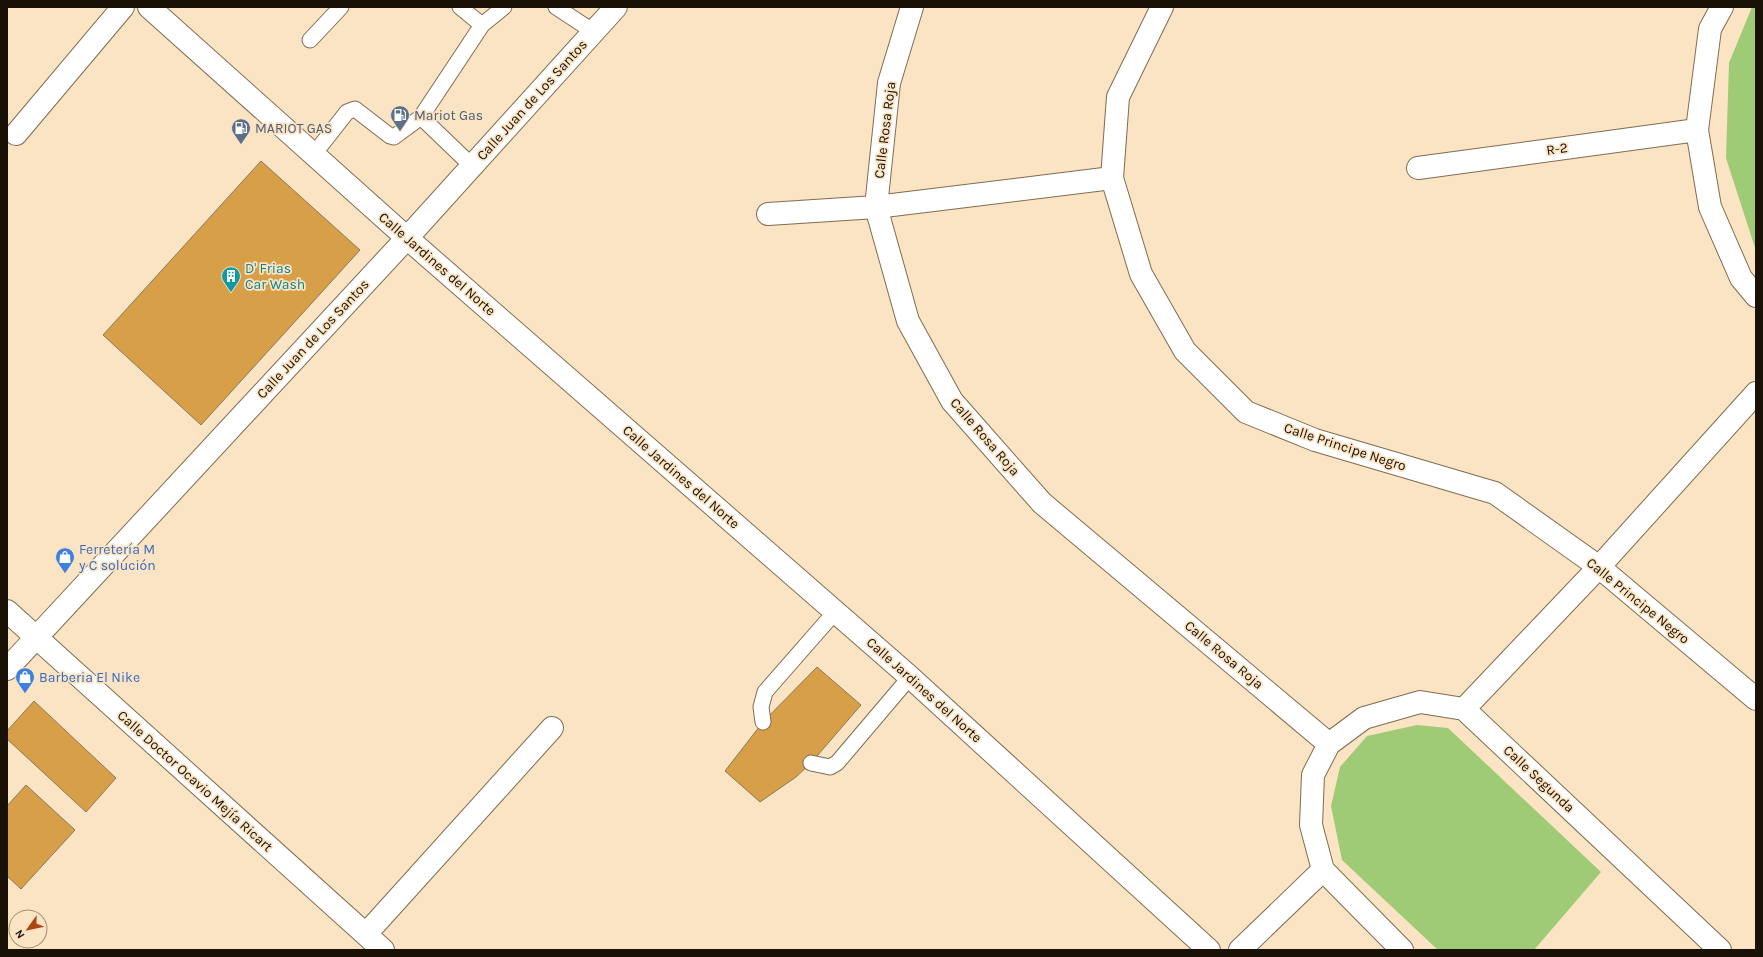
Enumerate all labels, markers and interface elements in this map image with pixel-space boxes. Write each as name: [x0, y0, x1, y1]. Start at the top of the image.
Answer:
street label: Calle Juan de Los Santos: [473, 36, 591, 164]
street label: Calle Rosa Roja: [871, 81, 899, 179]
fuel station icon: Mariot Gas: [389, 104, 411, 132]
place label: Mariot Gas: [414, 107, 483, 124]
fuel station icon: MARIOT GAS: [230, 117, 252, 145]
place label: MARIOT GAS: [255, 120, 332, 137]
street label: R-2: [1545, 139, 1569, 159]
street label: Calle Jardines del Norte: [375, 209, 499, 319]
place label: D' Frias Car Wash: [245, 260, 305, 293]
building icon: D' Frias Car Wash: [220, 265, 242, 293]
street label: Calle Juan de Los Santos: [253, 276, 373, 402]
street label: Calle Rosa Roja: [947, 395, 1023, 479]
street label: Calle Principe Negro: [1282, 419, 1408, 475]
street label: Calle Jardines del Norte: [619, 422, 743, 532]
place label: Ferretería M y C solución: [78, 541, 156, 574]
shop icon: Ferretería M y C solución: [54, 546, 76, 574]
street label: Calle Principe Negro: [1583, 554, 1693, 648]
street label: Calle Rosa Roja: [1181, 617, 1267, 693]
street label: Calle Jardines del Norte: [863, 634, 985, 746]
shop icon: Barberia El Nike: [14, 666, 36, 694]
place label: Barberia El Nike: [39, 669, 140, 686]
street label: Calle Doctor Ocavio Mejía Ricart: [114, 707, 276, 855]
street label: Calle Segunda: [1500, 742, 1578, 816]
north arrow: [8, 909, 48, 949]
text: N: [12, 927, 28, 941]

